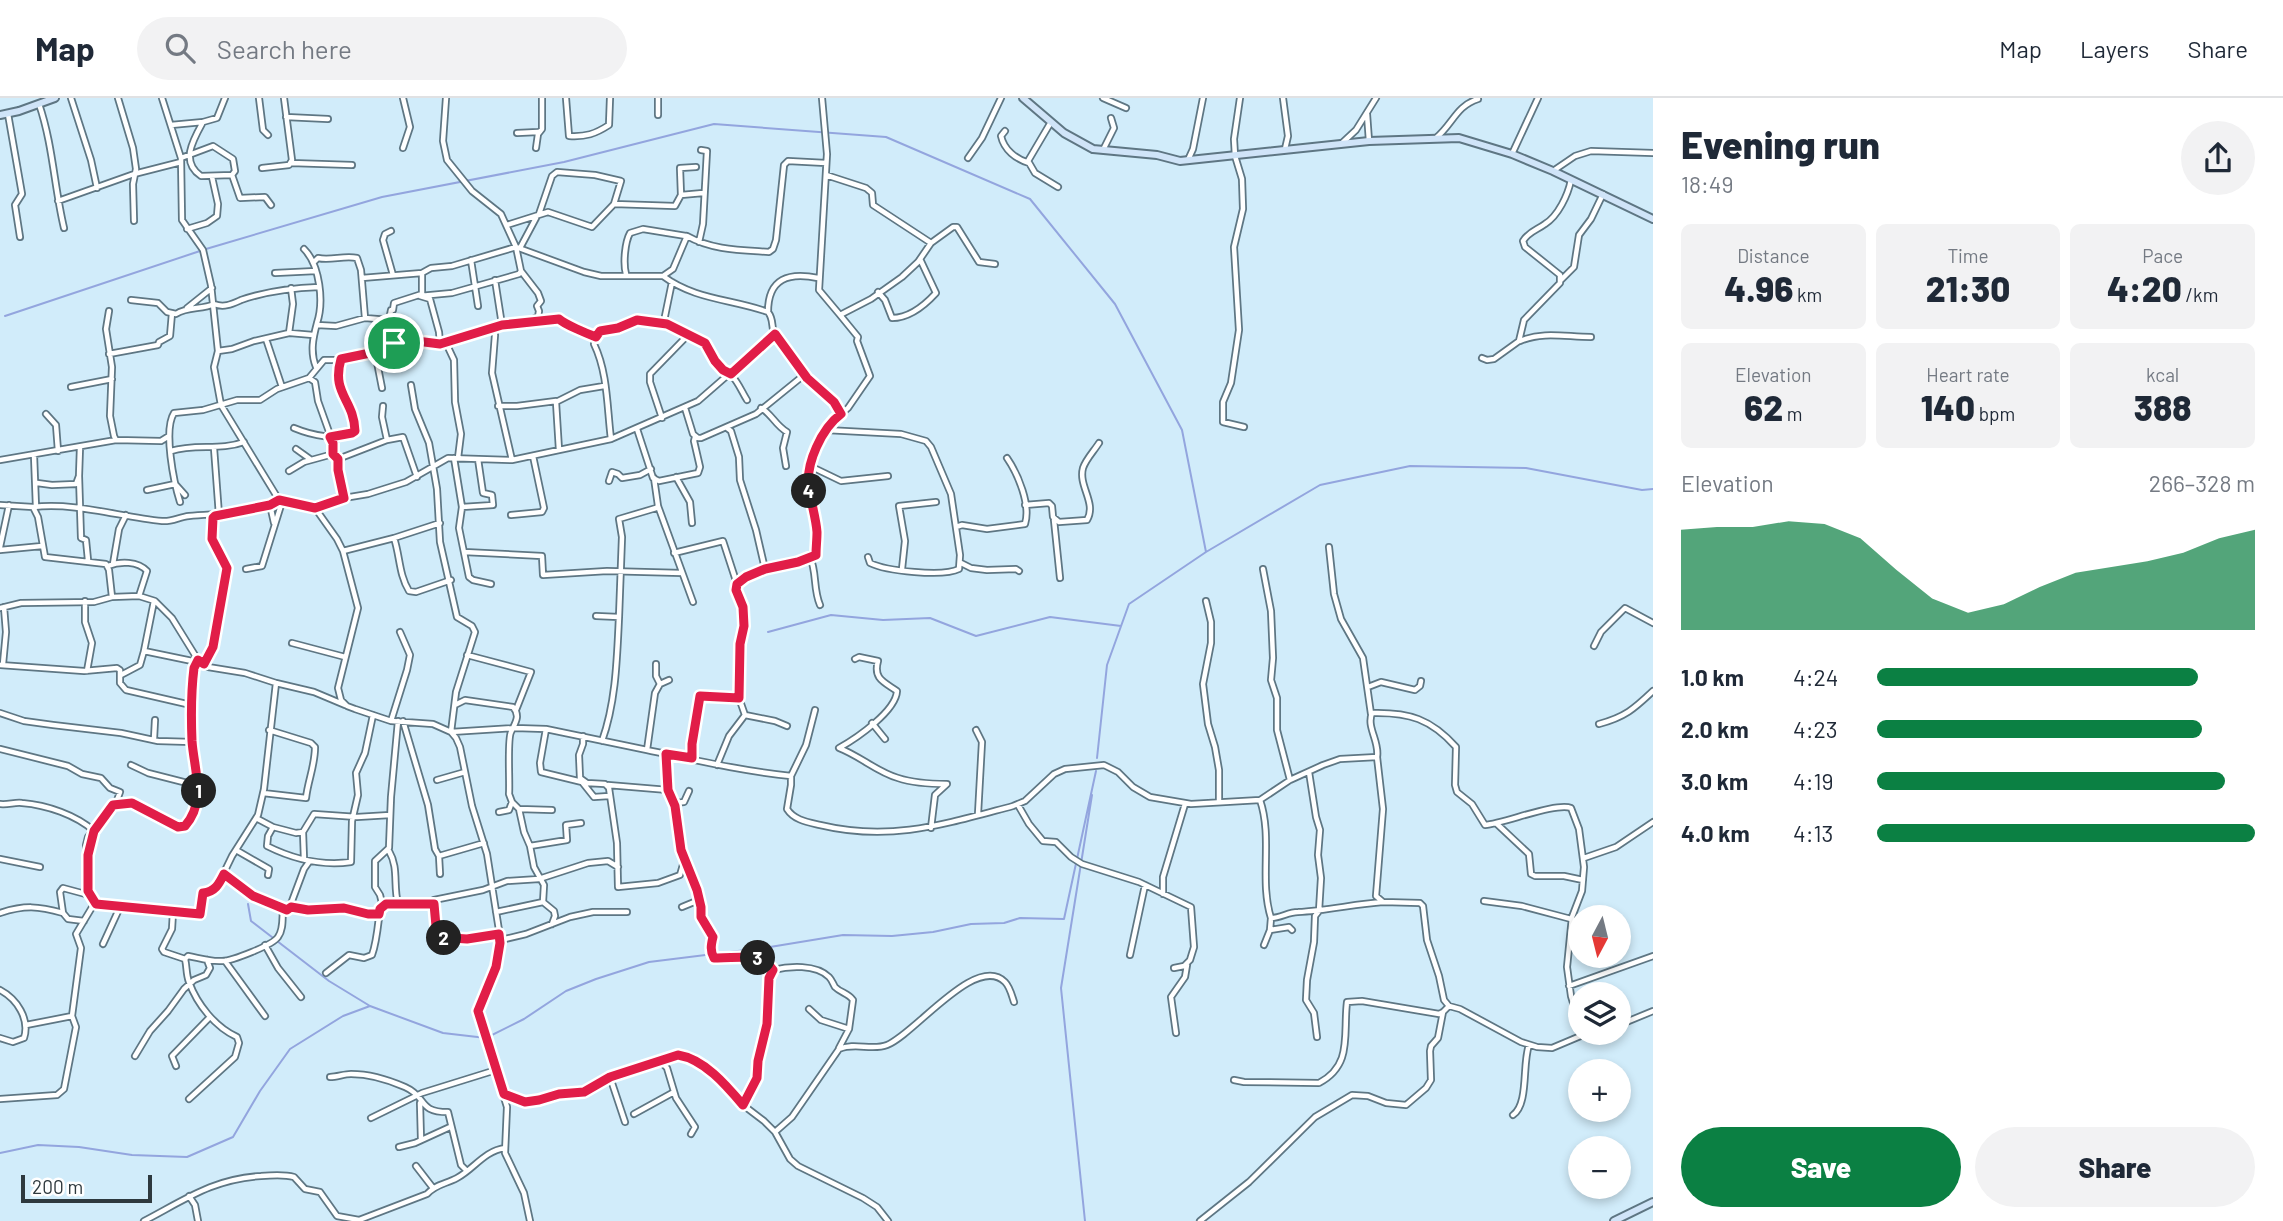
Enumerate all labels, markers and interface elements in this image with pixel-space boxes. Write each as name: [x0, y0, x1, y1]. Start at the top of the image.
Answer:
search box: [137, 17, 627, 80]
text: Map: [35, 28, 95, 68]
icon: search: [161, 29, 199, 67]
text: Search here: [217, 33, 352, 64]
text: Map: [1999, 34, 2042, 63]
text: Layers: [2080, 34, 2149, 63]
text: Share: [2187, 34, 2248, 63]
text: Evening run: [1681, 121, 1880, 167]
button: share: [2181, 121, 2255, 195]
text: 18:49: [1681, 170, 1734, 198]
text: Distance: [1737, 244, 1810, 267]
text: Time: [1947, 244, 1989, 267]
text: Pace: [2142, 244, 2183, 267]
text: 4.96: [1724, 267, 1793, 309]
text: 21:30: [1926, 267, 2010, 309]
text: 4:20: [2107, 267, 2182, 309]
text: km: [1793, 283, 1822, 306]
text: /km: [2182, 283, 2218, 306]
pin: [364, 313, 424, 373]
icon: arrive: [375, 324, 413, 362]
text: Elevation: [1735, 363, 1812, 386]
text: Heart rate: [1926, 363, 2010, 386]
text: kcal: [2146, 363, 2179, 386]
text: 62: [1744, 386, 1783, 428]
text: 140: [1921, 386, 1975, 428]
text: 388: [2134, 386, 2191, 428]
text: m: [1783, 402, 1803, 425]
text: bpm: [1975, 402, 2015, 425]
text: Elevation: [1681, 469, 1774, 497]
text: 266–328 m: [2149, 469, 2255, 497]
pin: 4: [792, 474, 826, 508]
text: 4: [803, 479, 814, 502]
text: 1.0 km: [1681, 663, 1744, 691]
text: 4:24: [1793, 663, 1838, 691]
text: 2.0 km: [1681, 715, 1749, 743]
text: 4:23: [1793, 715, 1838, 743]
text: 3.0 km: [1681, 767, 1748, 795]
text: 4:19: [1793, 767, 1834, 795]
pin: 1: [182, 774, 216, 808]
text: 1: [195, 779, 202, 802]
text: 4.0 km: [1681, 819, 1750, 847]
text: 4:13: [1793, 819, 1833, 847]
north arrow: [1568, 905, 1631, 968]
map controls: [1568, 905, 1631, 1199]
pin: 2: [426, 920, 462, 956]
text: 2: [438, 926, 449, 949]
pin: 3: [740, 940, 776, 976]
text: 3: [752, 946, 763, 969]
button: layers: [1568, 982, 1631, 1045]
button: +: [1568, 1059, 1631, 1122]
button: Save: [1681, 1127, 1961, 1207]
button: Share: [1975, 1127, 2255, 1207]
button: −: [1568, 1136, 1631, 1199]
scale bar: [21, 1172, 152, 1204]
text: 200 m: [32, 1175, 83, 1198]

